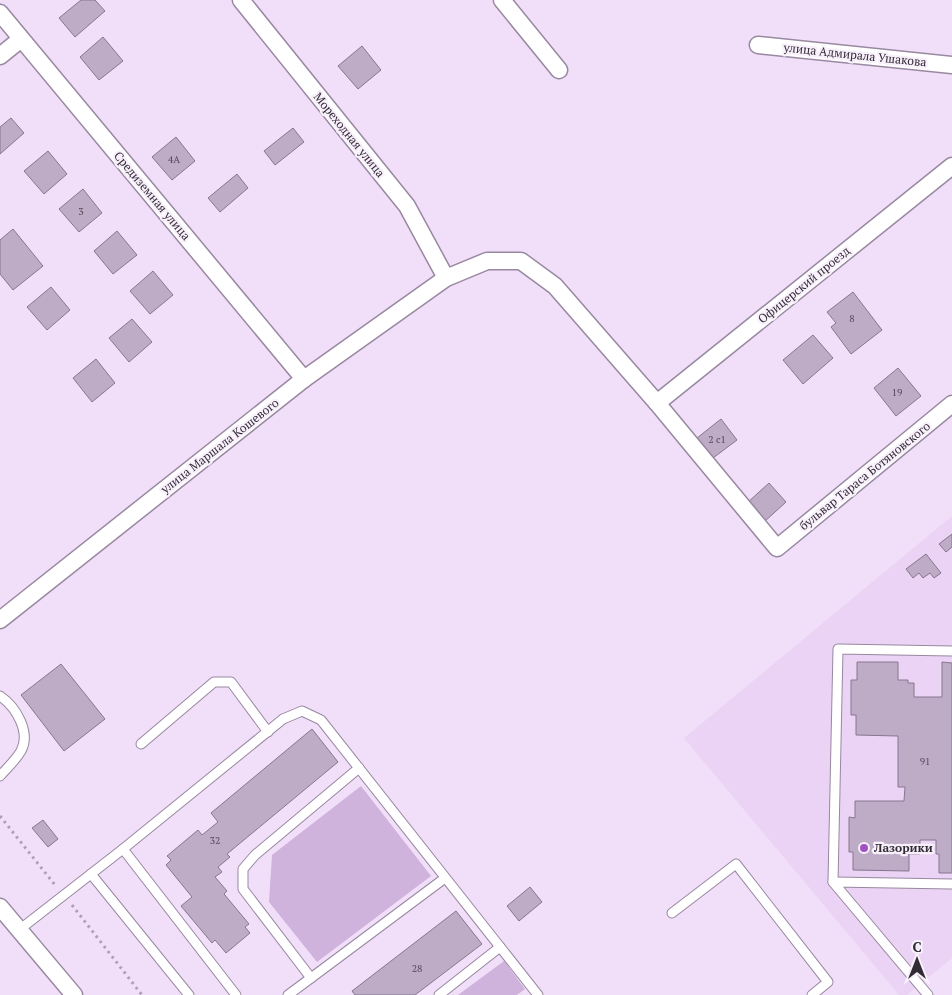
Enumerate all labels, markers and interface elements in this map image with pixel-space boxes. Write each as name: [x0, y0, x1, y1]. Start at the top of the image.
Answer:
street label: улица Адмирала Ушакова: [782, 39, 927, 69]
street label: Мореходная улица: [311, 89, 388, 180]
street label: Средиземная улица: [111, 148, 194, 243]
house number: 4А: [168, 153, 180, 166]
house number: 3: [78, 205, 84, 218]
street label: Офицерский проезд: [755, 243, 853, 326]
house number: 8: [849, 312, 855, 325]
house number: 19: [892, 386, 902, 399]
street label: улица Маршала Кошевого: [157, 395, 282, 497]
street label: бульвар Тараса Ботяновского: [796, 418, 933, 533]
house number: 2 с1: [708, 433, 726, 446]
house number: 91: [920, 755, 930, 768]
house number: 32: [210, 834, 220, 847]
place label: Лазорики: [873, 840, 933, 855]
marker: Лазорики: [858, 842, 870, 854]
north arrow: [892, 935, 942, 985]
text: С: [912, 937, 922, 956]
house number: 28: [412, 962, 422, 975]

